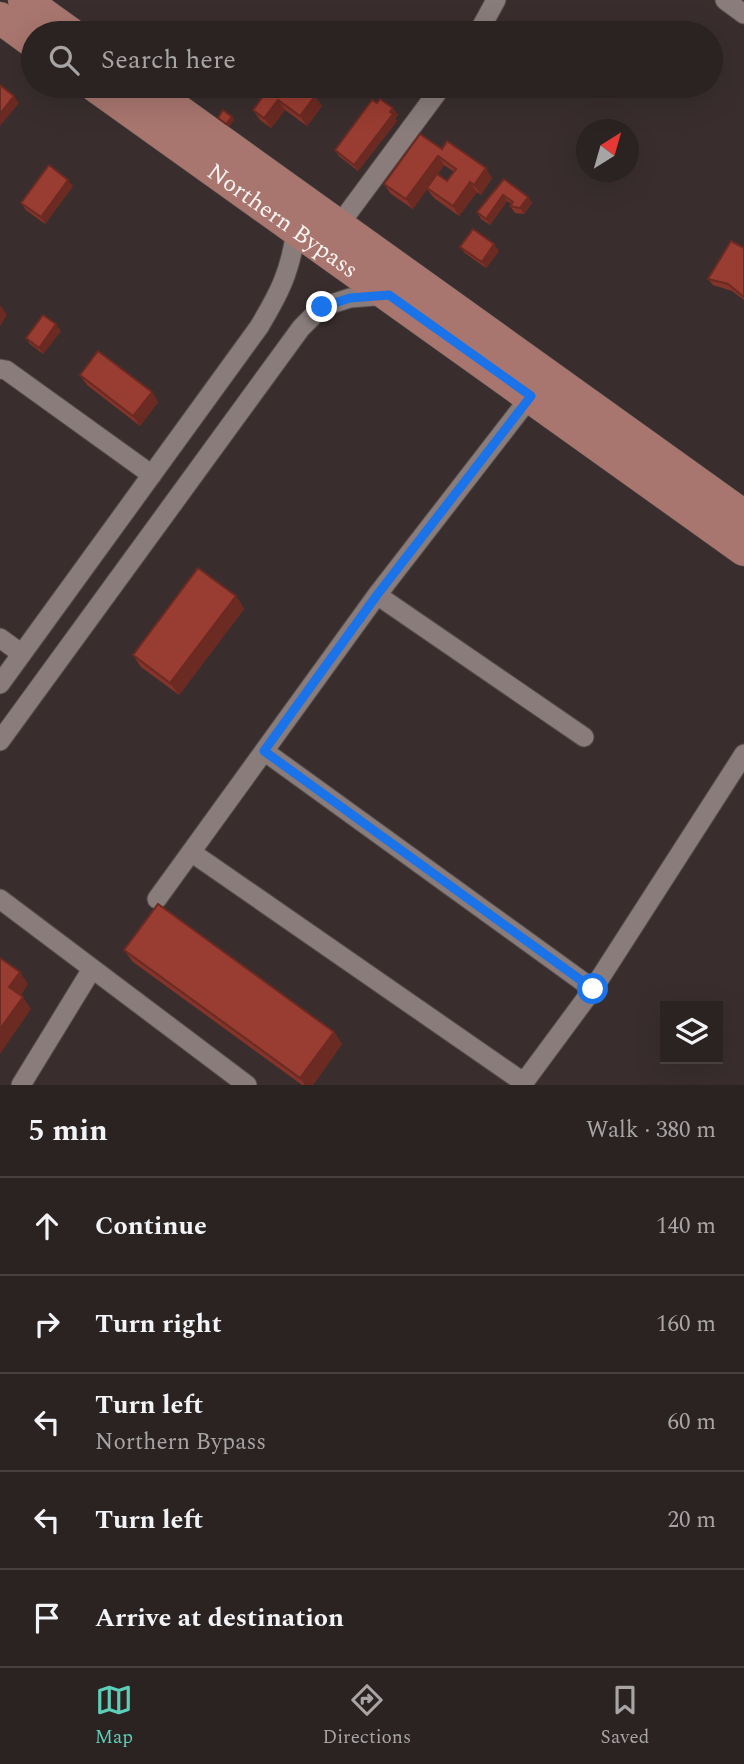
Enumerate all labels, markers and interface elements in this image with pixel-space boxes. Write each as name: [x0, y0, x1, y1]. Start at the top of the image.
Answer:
search box: [21, 21, 723, 98]
text: Search here: [101, 40, 236, 80]
icon: search: [45, 41, 83, 79]
north arrow: [576, 119, 639, 182]
street label: Northern Bypass: [199, 155, 365, 288]
route end: [306, 291, 337, 322]
route start: [577, 973, 608, 1004]
map controls: [660, 1001, 723, 1064]
button: layers: [660, 1001, 723, 1064]
text: 5 min: [28, 1108, 108, 1154]
text: Walk · 380 m: [586, 1113, 716, 1148]
text: Continue: [95, 1206, 207, 1246]
icon: ahead: [28, 1207, 66, 1245]
text: 140 m: [656, 1209, 716, 1244]
text: Turn right: [95, 1304, 222, 1344]
icon: right: [28, 1305, 66, 1343]
text: 160 m: [656, 1307, 716, 1342]
text: Turn left: [95, 1385, 203, 1425]
icon: left: [28, 1403, 66, 1441]
text: 60 m: [667, 1405, 716, 1440]
text: Northern Bypass: [95, 1425, 266, 1460]
text: Turn left: [95, 1500, 203, 1540]
icon: left: [28, 1501, 66, 1539]
text: 20 m: [667, 1503, 716, 1538]
text: Arrive at destination: [95, 1598, 344, 1638]
icon: arrive: [28, 1599, 66, 1637]
tab: Map: [95, 1681, 133, 1752]
tab: Directions: [322, 1681, 411, 1752]
tab: Saved: [601, 1681, 649, 1752]

